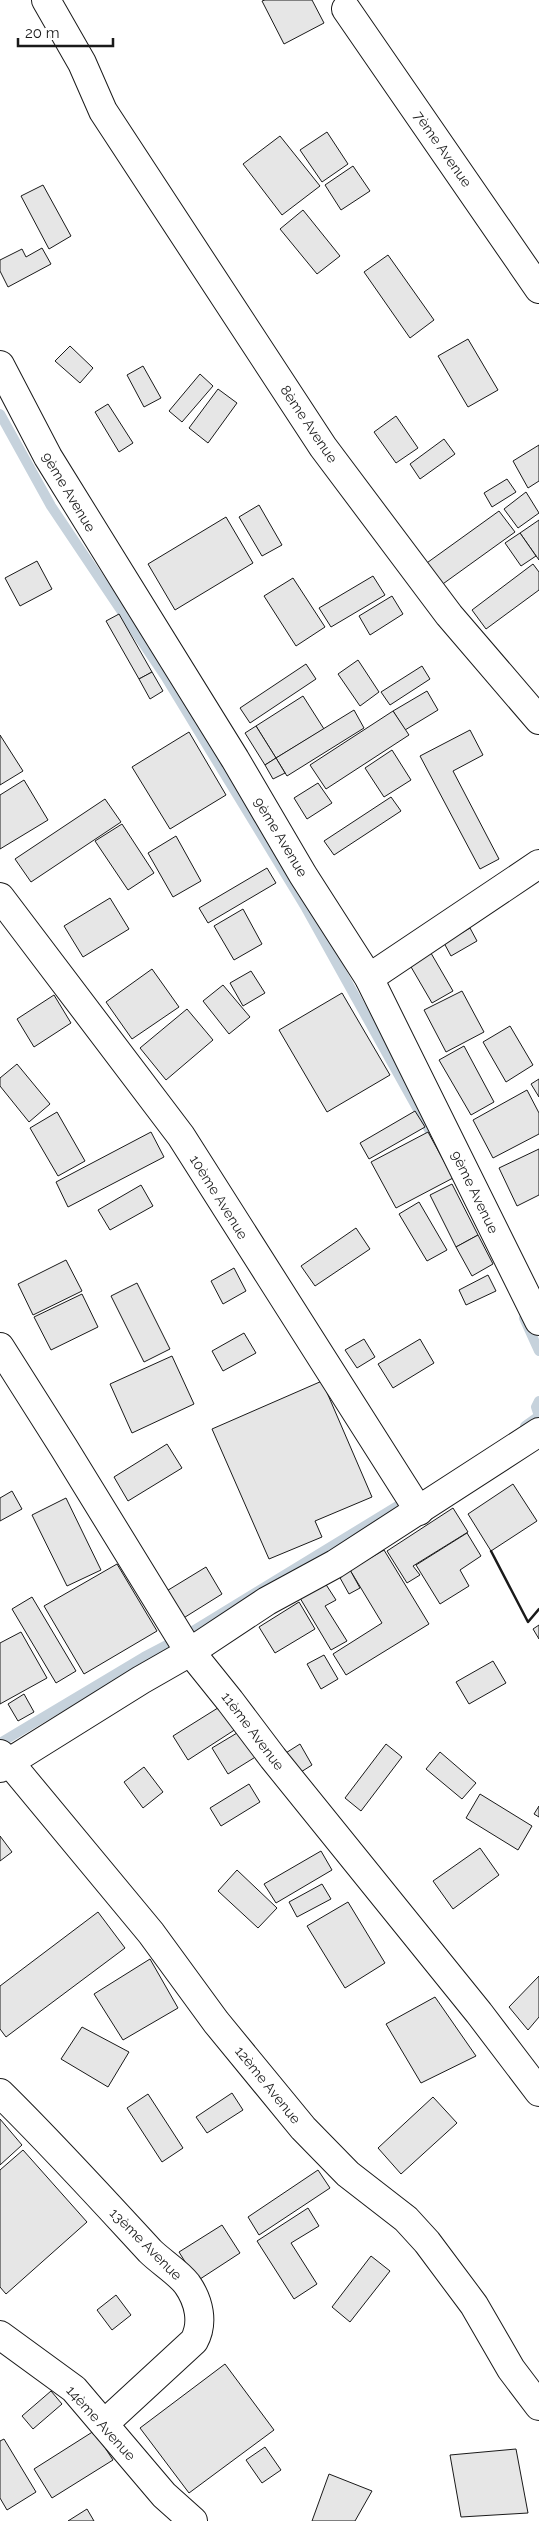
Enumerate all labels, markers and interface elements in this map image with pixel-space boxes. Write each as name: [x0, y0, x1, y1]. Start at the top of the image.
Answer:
scale bar: [18, 15, 112, 47]
text: 20 m: [25, 24, 60, 42]
street label: 7ème Avenue: [411, 108, 475, 190]
street label: 8ème Avenue: [277, 382, 341, 466]
street label: 9ème Avenue: [39, 449, 99, 535]
street label: 9ème Avenue: [251, 794, 311, 880]
street label: 9ème Avenue: [448, 1148, 502, 1236]
street label: 10ème Avenue: [187, 1152, 251, 1242]
street label: 11ème Avenue: [218, 1689, 288, 1773]
street label: 12ème Avenue: [232, 2043, 304, 2127]
street label: 13ème Avenue: [107, 2205, 185, 2283]
street label: 14ème Avenue: [63, 2382, 139, 2464]

